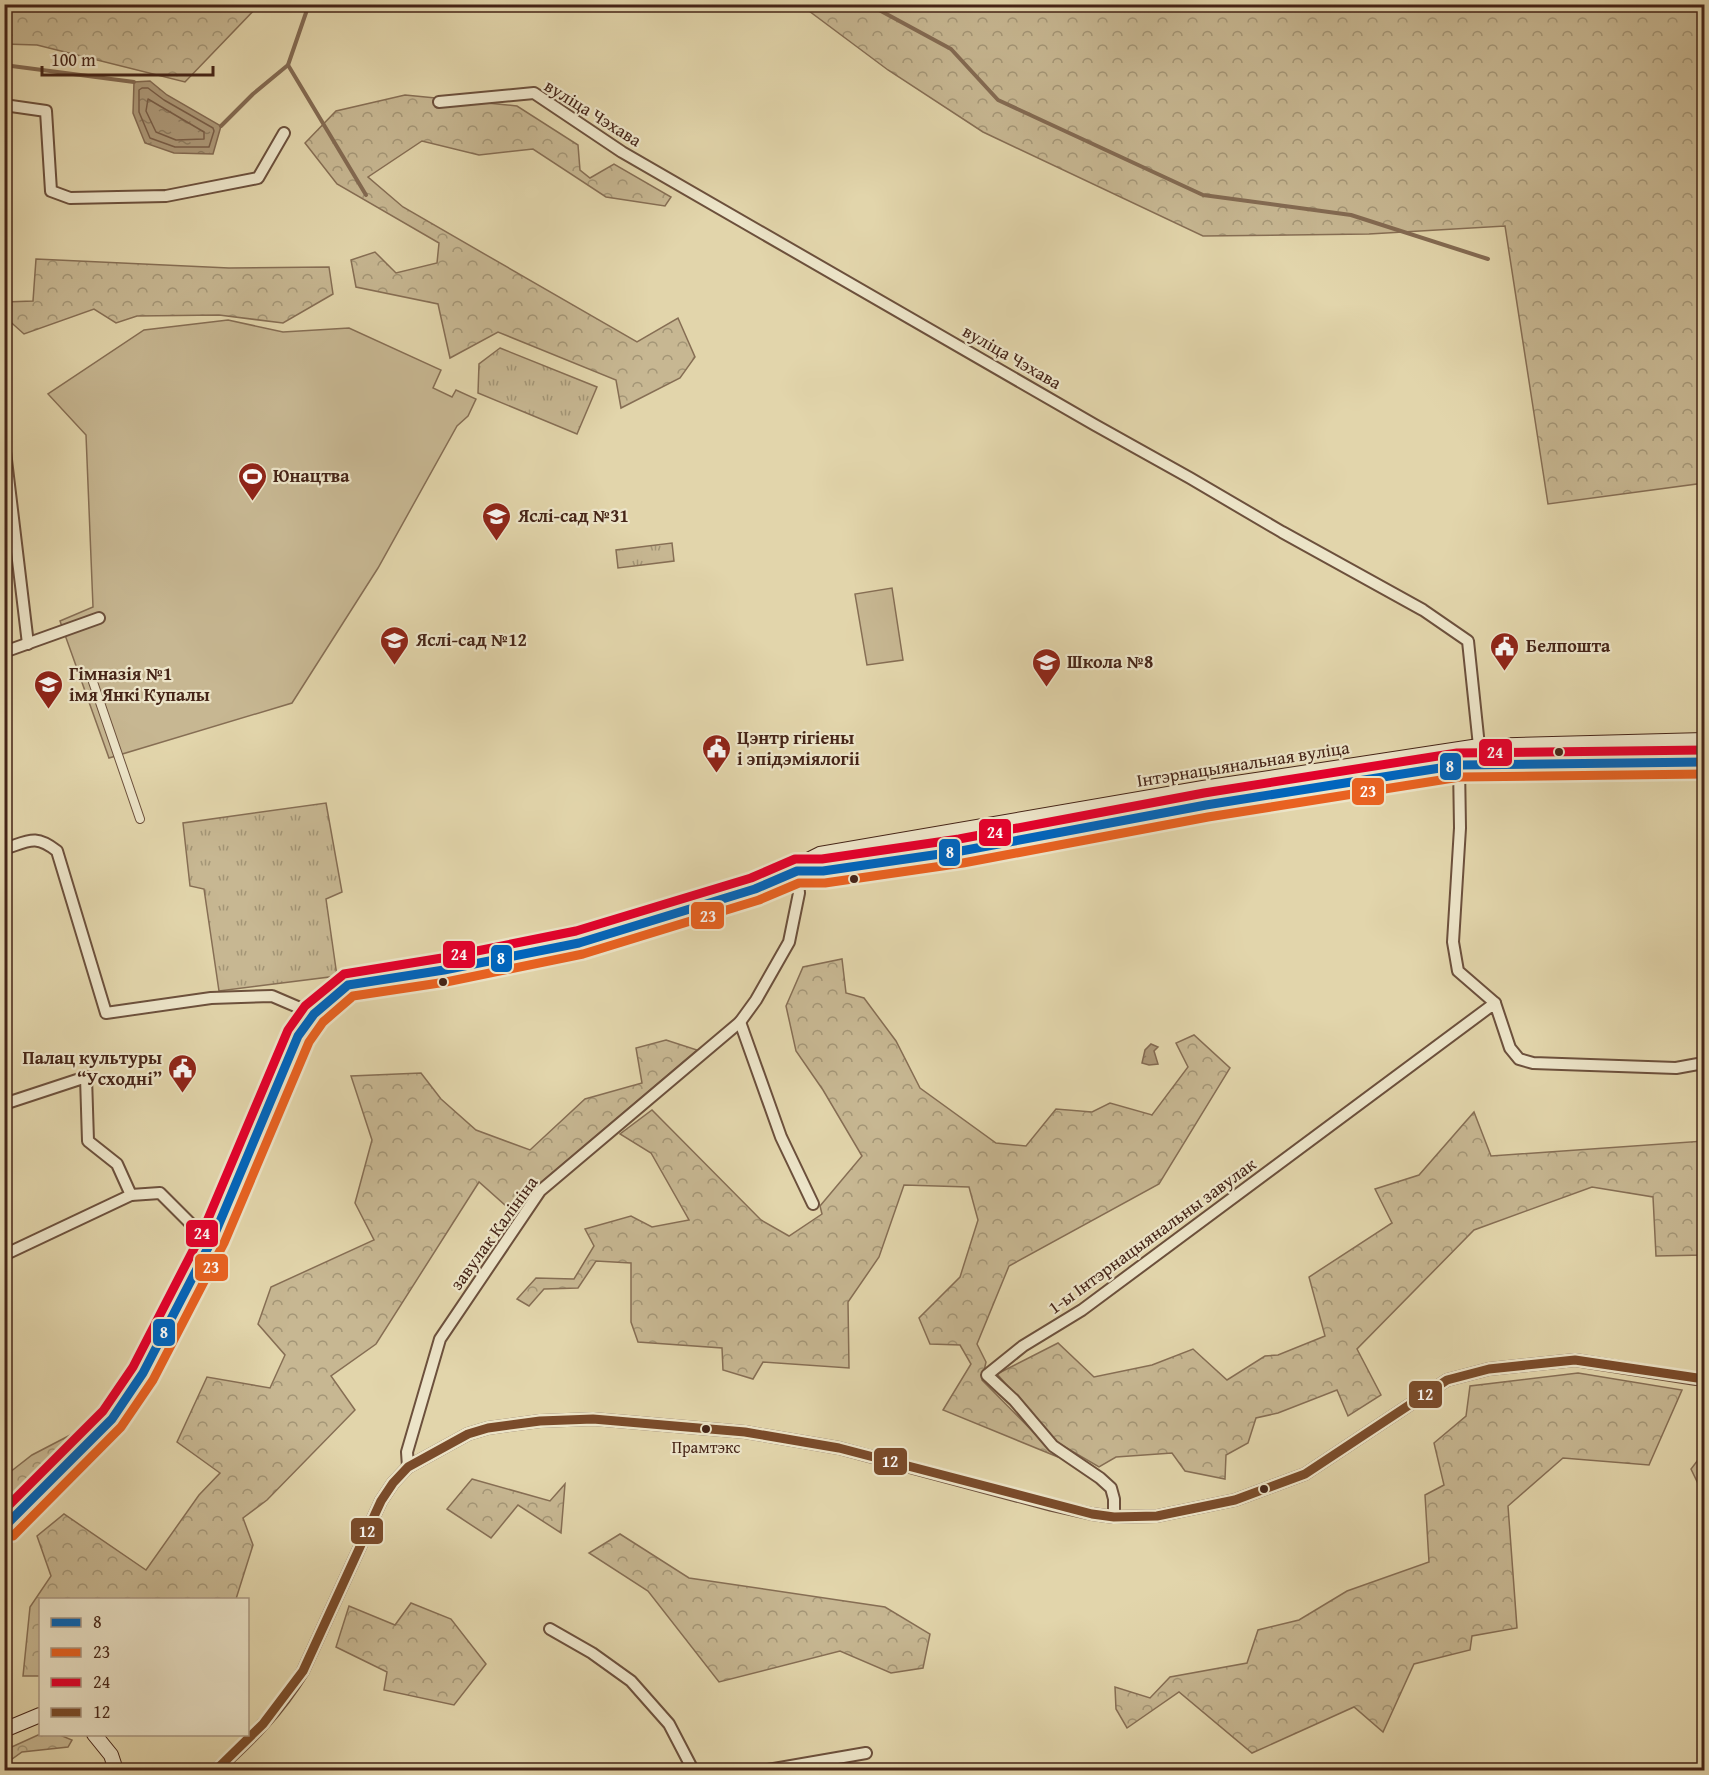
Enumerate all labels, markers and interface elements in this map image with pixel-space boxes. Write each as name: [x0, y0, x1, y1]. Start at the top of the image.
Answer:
scale bar: [42, 39, 213, 77]
text: 100 m: [51, 46, 96, 73]
street label: вуліца Чэхава: [539, 72, 648, 153]
street label: вуліца Чэхава: [958, 317, 1067, 396]
sports icon: Юнацтва: [236, 460, 268, 502]
place label: Юнацтва: [273, 462, 350, 489]
school or university icon: Яслі-сад №31: [481, 500, 513, 542]
place label: Яслі-сад №31: [517, 502, 629, 529]
school or university icon: Яслі-сад №12: [379, 624, 411, 666]
place label: Яслі-сад №12: [415, 626, 527, 653]
public building icon: Белпошта: [1489, 630, 1521, 672]
place label: Белпошта: [1526, 632, 1611, 659]
school or university icon: Школа №8: [1030, 646, 1062, 688]
place label: Школа №8: [1067, 648, 1153, 675]
place label: Гімназія №1 імя Янкі Купалы: [69, 660, 210, 708]
school or university icon: Гімназія №1 імя Янкі Купалы: [32, 668, 64, 710]
place label: Цэнтр гігіены і эпідэміялогіі: [737, 724, 860, 772]
public building icon: Цэнтр гігіены і эпідэміялогіі: [700, 732, 732, 774]
street label: Інтэрнацыянальная вуліца: [1135, 733, 1352, 794]
line badge: 24: [1478, 738, 1513, 767]
text: 24: [1487, 740, 1503, 764]
unlabelled marker: [1553, 746, 1565, 758]
line badge: 8: [1439, 752, 1462, 781]
text: 8: [1446, 754, 1454, 778]
line badge: 23: [1351, 777, 1385, 806]
text: 23: [1360, 779, 1376, 803]
line badge: 24: [978, 818, 1012, 847]
text: 24: [987, 820, 1003, 844]
line badge: 8: [938, 838, 961, 867]
text: 8: [946, 840, 954, 864]
unlabelled marker: [848, 873, 860, 885]
line badge: 23: [690, 901, 725, 930]
text: 23: [700, 904, 716, 928]
line badge: 24: [442, 940, 476, 969]
text: 24: [451, 942, 467, 966]
line badge: 8: [490, 944, 513, 973]
text: 8: [497, 946, 505, 970]
unlabelled marker: [437, 976, 449, 988]
place label: Палац культуры “Усходні”: [23, 1044, 162, 1092]
public building icon: Палац культуры “Усходні”: [167, 1052, 199, 1094]
street label: 1-ы Інтэрнацыянальны завулак: [1042, 1150, 1262, 1321]
street label: завулак Калініна: [443, 1170, 545, 1295]
line badge: 24: [185, 1219, 219, 1248]
text: 24: [194, 1221, 210, 1245]
line badge: 23: [194, 1253, 229, 1282]
text: 23: [203, 1255, 219, 1279]
line badge: 8: [152, 1318, 176, 1347]
text: 8: [160, 1320, 168, 1344]
line badge: 12: [1408, 1380, 1443, 1409]
text: 12: [1417, 1382, 1433, 1406]
marker: Прамтэкс: [700, 1423, 712, 1435]
place label: Прамтэкс: [672, 1435, 740, 1459]
line badge: 12: [873, 1447, 908, 1476]
text: 12: [882, 1449, 898, 1473]
unlabelled marker: [1258, 1483, 1270, 1495]
line badge: 12: [350, 1517, 384, 1545]
text: 12: [359, 1519, 375, 1543]
legend: [39, 1598, 249, 1736]
text: 8: [93, 1608, 102, 1635]
text: 23: [93, 1638, 110, 1665]
text: 24: [93, 1668, 110, 1695]
text: 12: [93, 1698, 110, 1725]

